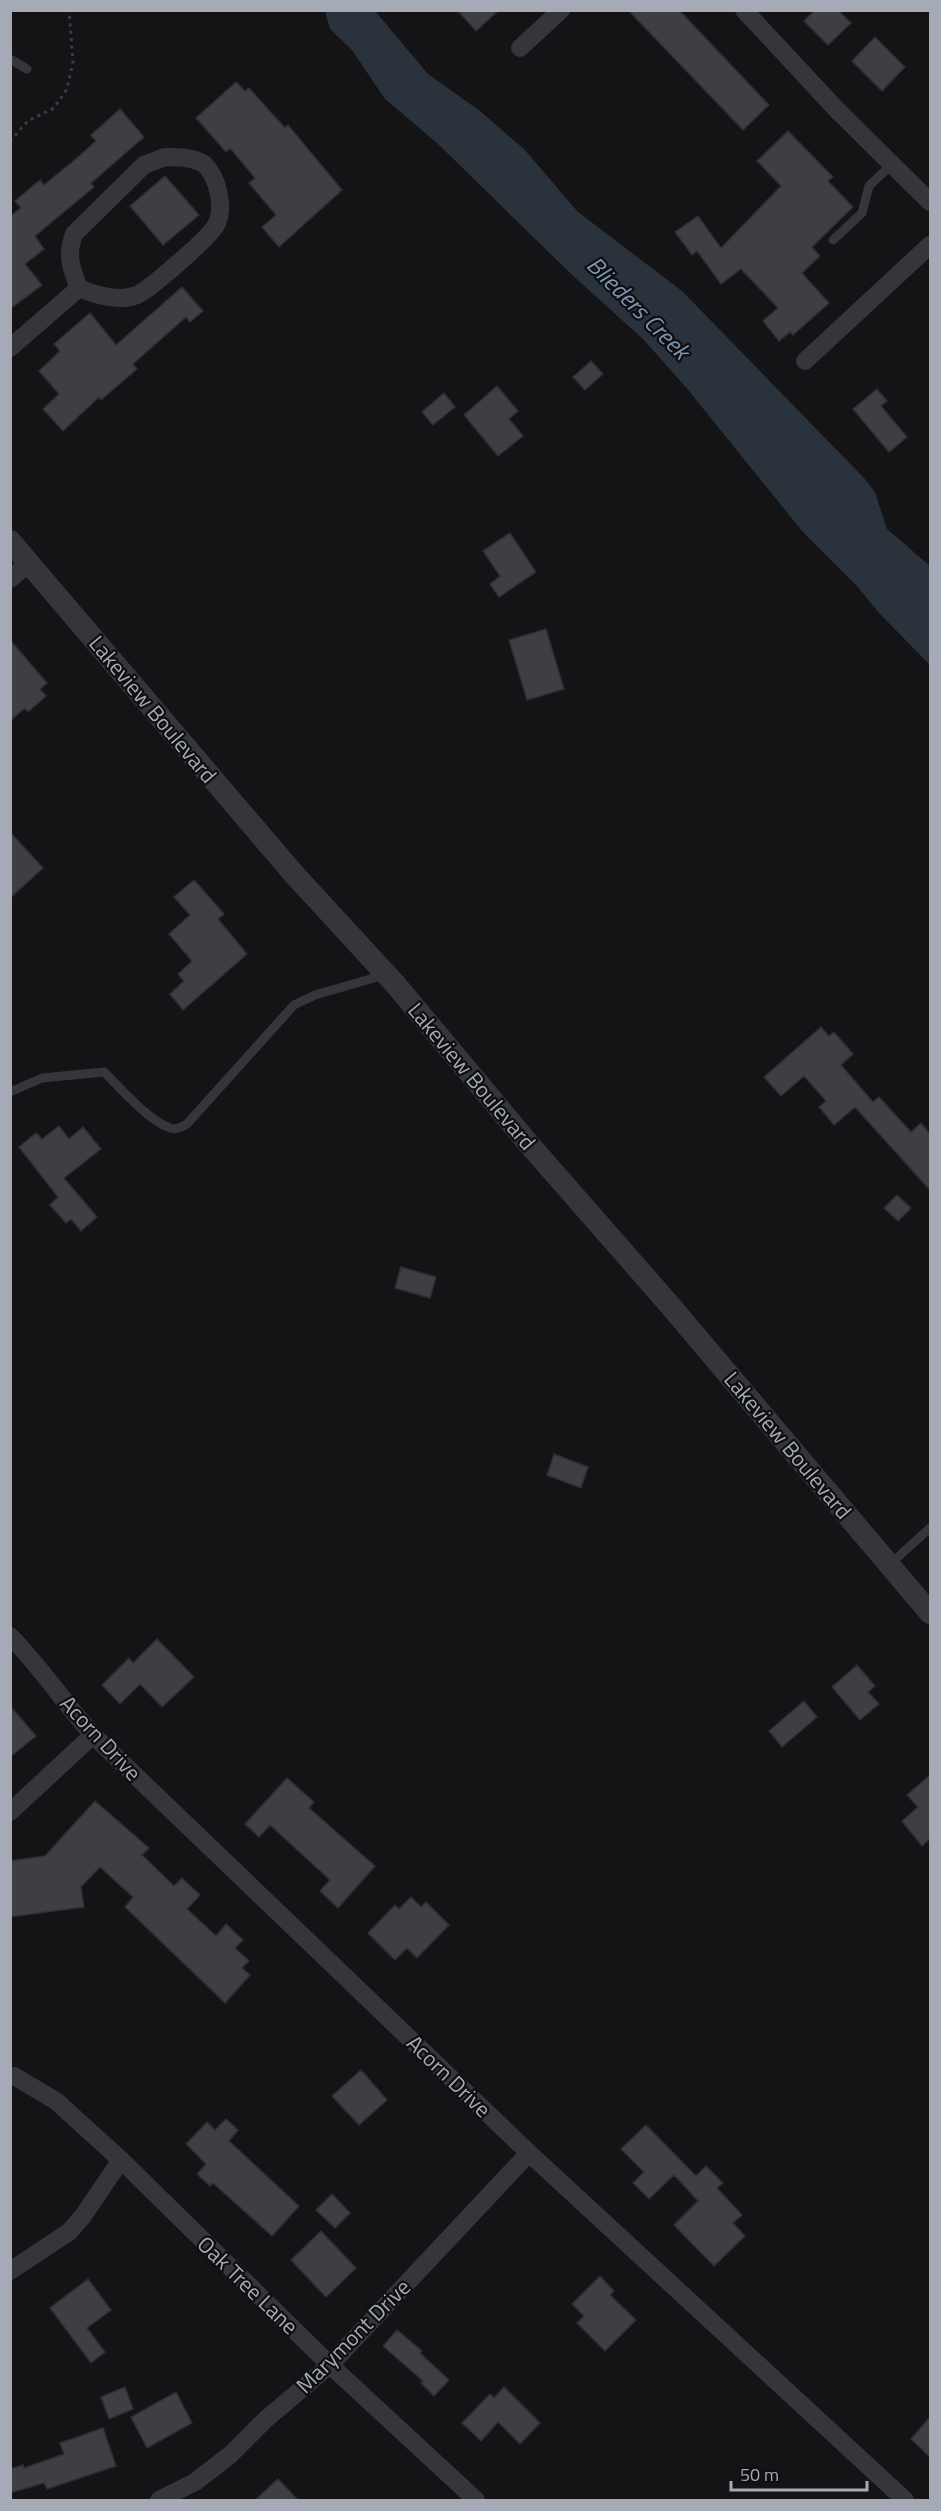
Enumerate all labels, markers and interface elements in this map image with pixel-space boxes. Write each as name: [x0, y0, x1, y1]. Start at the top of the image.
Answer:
water label: Blieders Creek: [579, 247, 701, 370]
street label: Lakeview Boulevard: [81, 628, 225, 790]
street label: Lakeview Boulevard: [400, 995, 544, 1157]
street label: Lakeview Boulevard: [716, 1364, 860, 1526]
street label: Acorn Drive: [52, 1687, 150, 1789]
street label: Acorn Drive: [399, 2027, 499, 2125]
street label: Oak Tree Lane: [190, 2228, 306, 2342]
street label: Marymont Drive: [288, 2271, 418, 2401]
scale bar: [731, 2454, 868, 2492]
text: 50 m: [740, 2461, 779, 2488]

